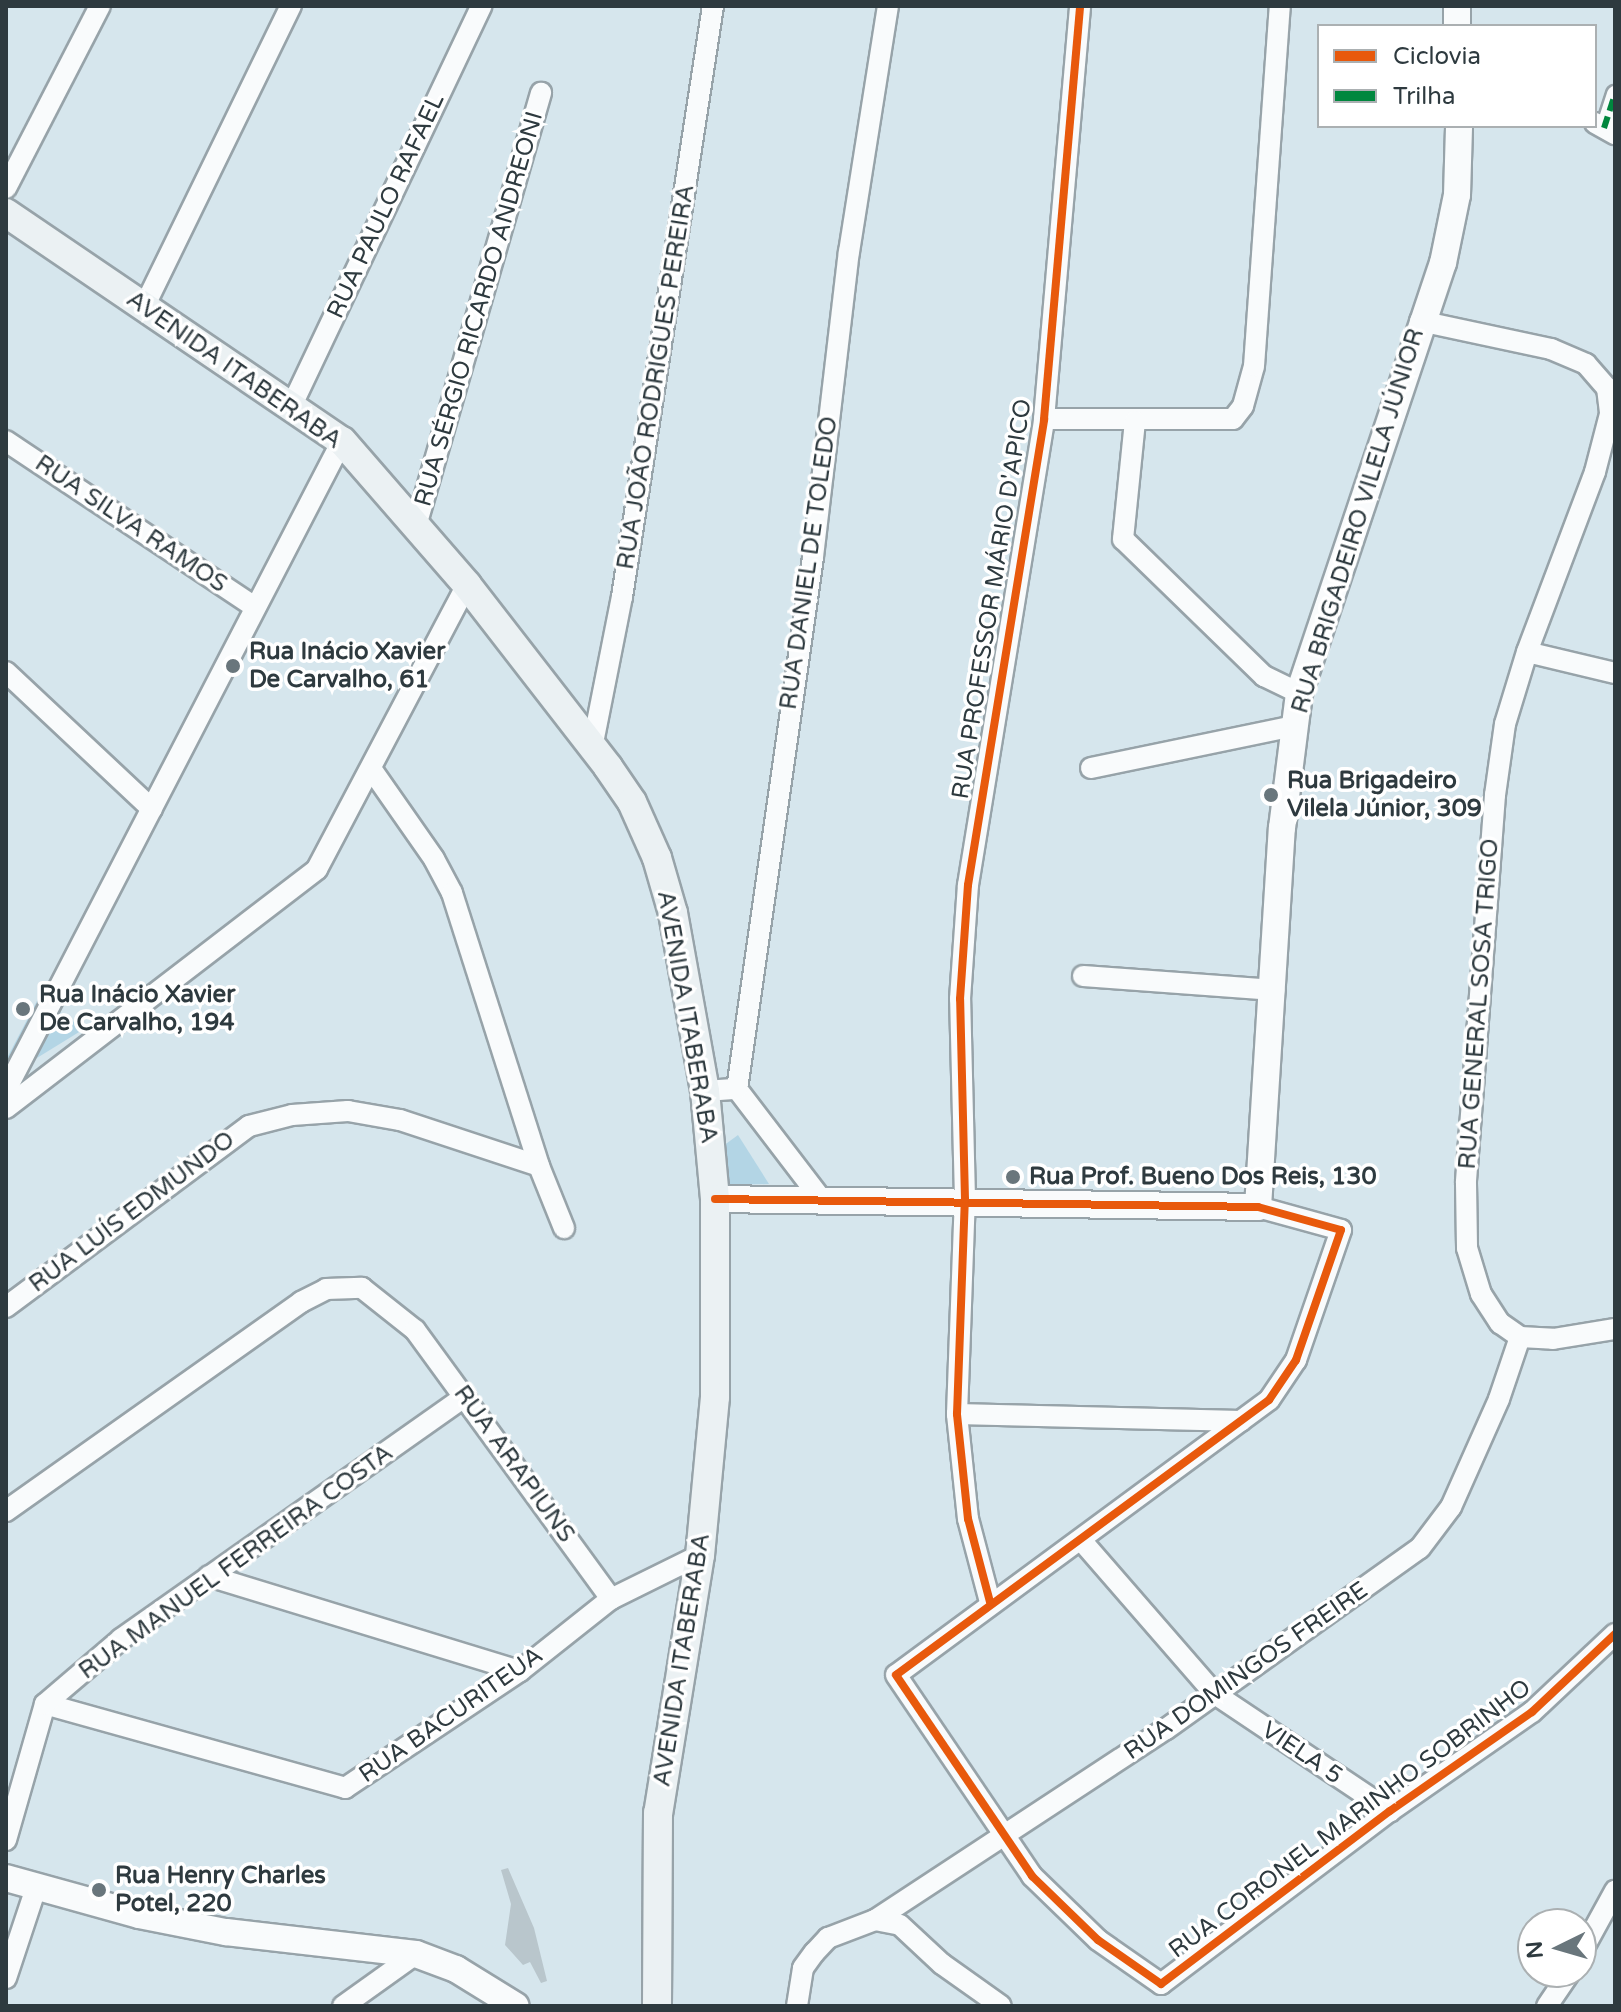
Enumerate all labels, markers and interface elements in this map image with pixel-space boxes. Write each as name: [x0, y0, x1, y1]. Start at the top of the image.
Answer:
legend: [1317, 24, 1597, 128]
text: Ciclovia: [1393, 42, 1481, 71]
text: Trilha: [1393, 82, 1455, 111]
street label: RUA PAULO RAFAEL: [321, 89, 451, 323]
street label: RUA SÉRGIO RICARDO ANDREONI: [409, 108, 549, 510]
street label: RUA JOÃO RODRIGUES PEREIRA: [611, 182, 701, 572]
street label: AVENIDA ITABERABA: [121, 285, 347, 455]
street label: RUA BRIGADEIRO VILELA JÚNIOR: [1286, 325, 1430, 717]
street label: RUA PROFESSOR MÁRIO D'APICO: [946, 397, 1038, 801]
street label: RUA DANIEL DE TOLEDO: [774, 415, 844, 711]
street label: RUA SILVA RAMOS: [30, 449, 232, 599]
place label: Rua Inácio Xavier De Carvalho, 61: [249, 638, 445, 694]
marker: Rua Inácio Xavier De Carvalho, 61: [224, 657, 242, 675]
place label: Rua Brigadeiro Vilela Júnior, 309: [1287, 767, 1482, 823]
marker: Rua Brigadeiro Vilela Júnior, 309: [1262, 786, 1280, 804]
street label: RUA GENERAL SOSA TRIGO: [1453, 838, 1505, 1170]
street label: AVENIDA ITABERABA: [651, 888, 723, 1146]
place label: Rua Inácio Xavier De Carvalho, 194: [39, 981, 235, 1037]
marker: Rua Inácio Xavier De Carvalho, 194: [14, 1000, 32, 1018]
street label: RUA LUÍS EDMUNDO: [24, 1125, 240, 1299]
place label: Rua Prof. Bueno Dos Reis, 130: [1029, 1163, 1376, 1191]
marker: Rua Prof. Bueno Dos Reis, 130: [1004, 1168, 1022, 1186]
street label: RUA ARAPIUNS: [447, 1380, 581, 1548]
street label: RUA MANUEL FERREIRA COSTA: [73, 1438, 399, 1686]
street label: AVENIDA ITABERABA: [648, 1531, 716, 1789]
street label: RUA DOMINGOS FREIRE: [1119, 1576, 1373, 1766]
street label: RUA BACURITEUA: [354, 1641, 548, 1789]
street label: RUA CORONEL MARINHO SOBRINHO: [1163, 1673, 1537, 1965]
street label: VIELA 5: [1256, 1716, 1348, 1790]
place label: Rua Henry Charles Potel, 220: [115, 1862, 326, 1918]
marker: Rua Henry Charles Potel, 220: [90, 1881, 108, 1899]
north arrow: [1517, 1908, 1597, 1988]

